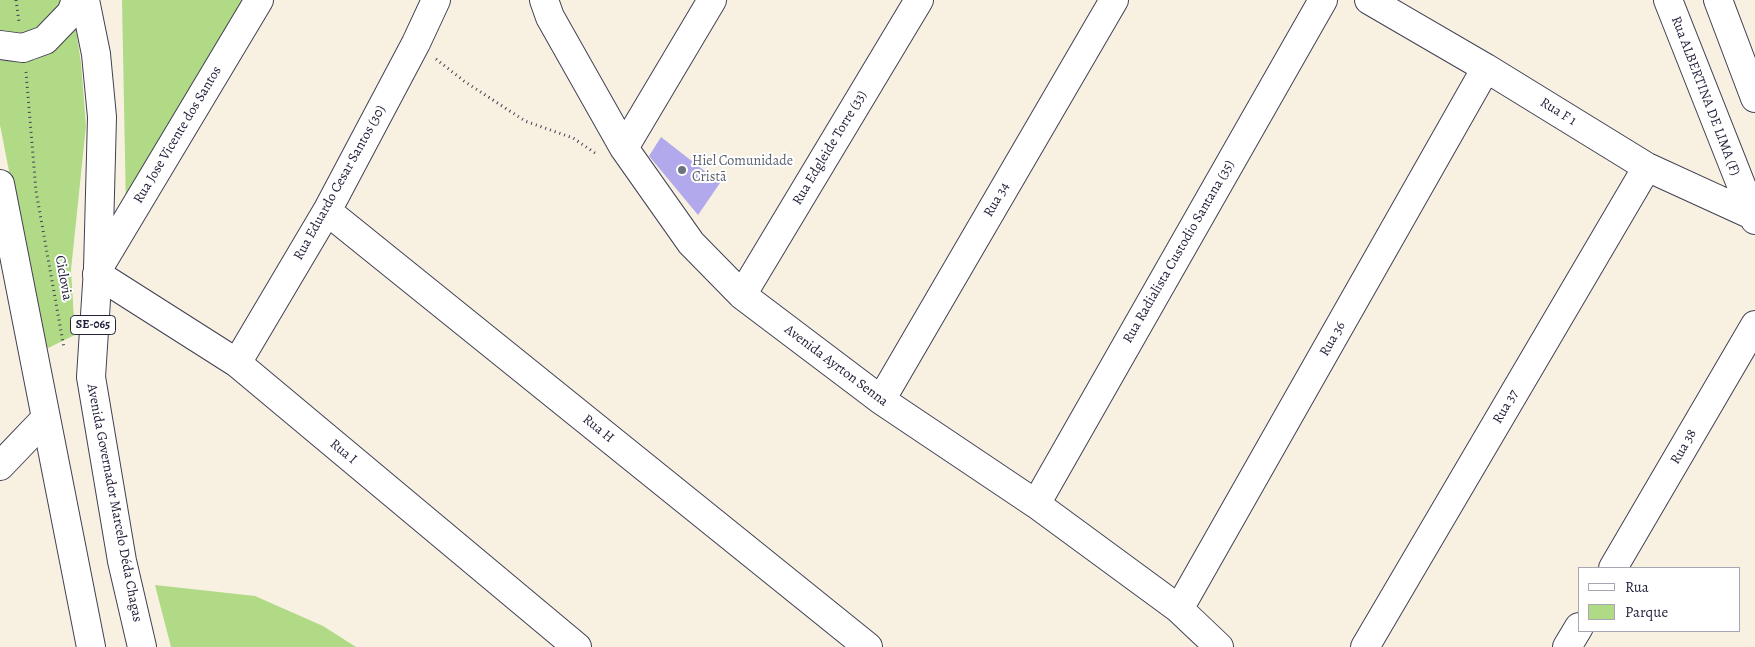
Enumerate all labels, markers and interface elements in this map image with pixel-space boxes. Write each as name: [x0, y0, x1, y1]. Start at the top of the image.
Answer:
street label: Rua ALBERTINA DE LIMA (F): [1667, 14, 1743, 178]
street label: Rua Jose Vicente dos Santos: [130, 63, 226, 207]
street label: Rua Edgleide Torre (33): [789, 88, 871, 208]
street label: Rua F 1: [1537, 94, 1579, 130]
street label: Rua Eduardo Cesar Santos (30): [290, 103, 390, 263]
place label: Hiel Comunidade Cristã: [692, 154, 793, 186]
street label: Rua Radialista Custodio Santana (35): [1120, 158, 1238, 346]
marker: Hiel Comunidade Cristã: [676, 164, 688, 176]
street label: Rua 34: [980, 180, 1014, 220]
street label: Ciclovia: [51, 254, 75, 302]
road number: SE-065: [70, 316, 116, 334]
street label: Rua 36: [1316, 319, 1350, 359]
street label: Avenida Ayrton Senna: [781, 322, 891, 410]
street label: Avenida Governador Marcelo Déda Chagas: [83, 383, 145, 623]
street label: Rua 37: [1490, 387, 1522, 427]
street label: Rua H: [579, 411, 617, 447]
street label: Rua 38: [1667, 427, 1701, 467]
street label: Rua I: [326, 436, 360, 468]
legend: [1578, 567, 1740, 632]
text: Rua: [1625, 577, 1649, 597]
text: Parque: [1625, 602, 1668, 622]

